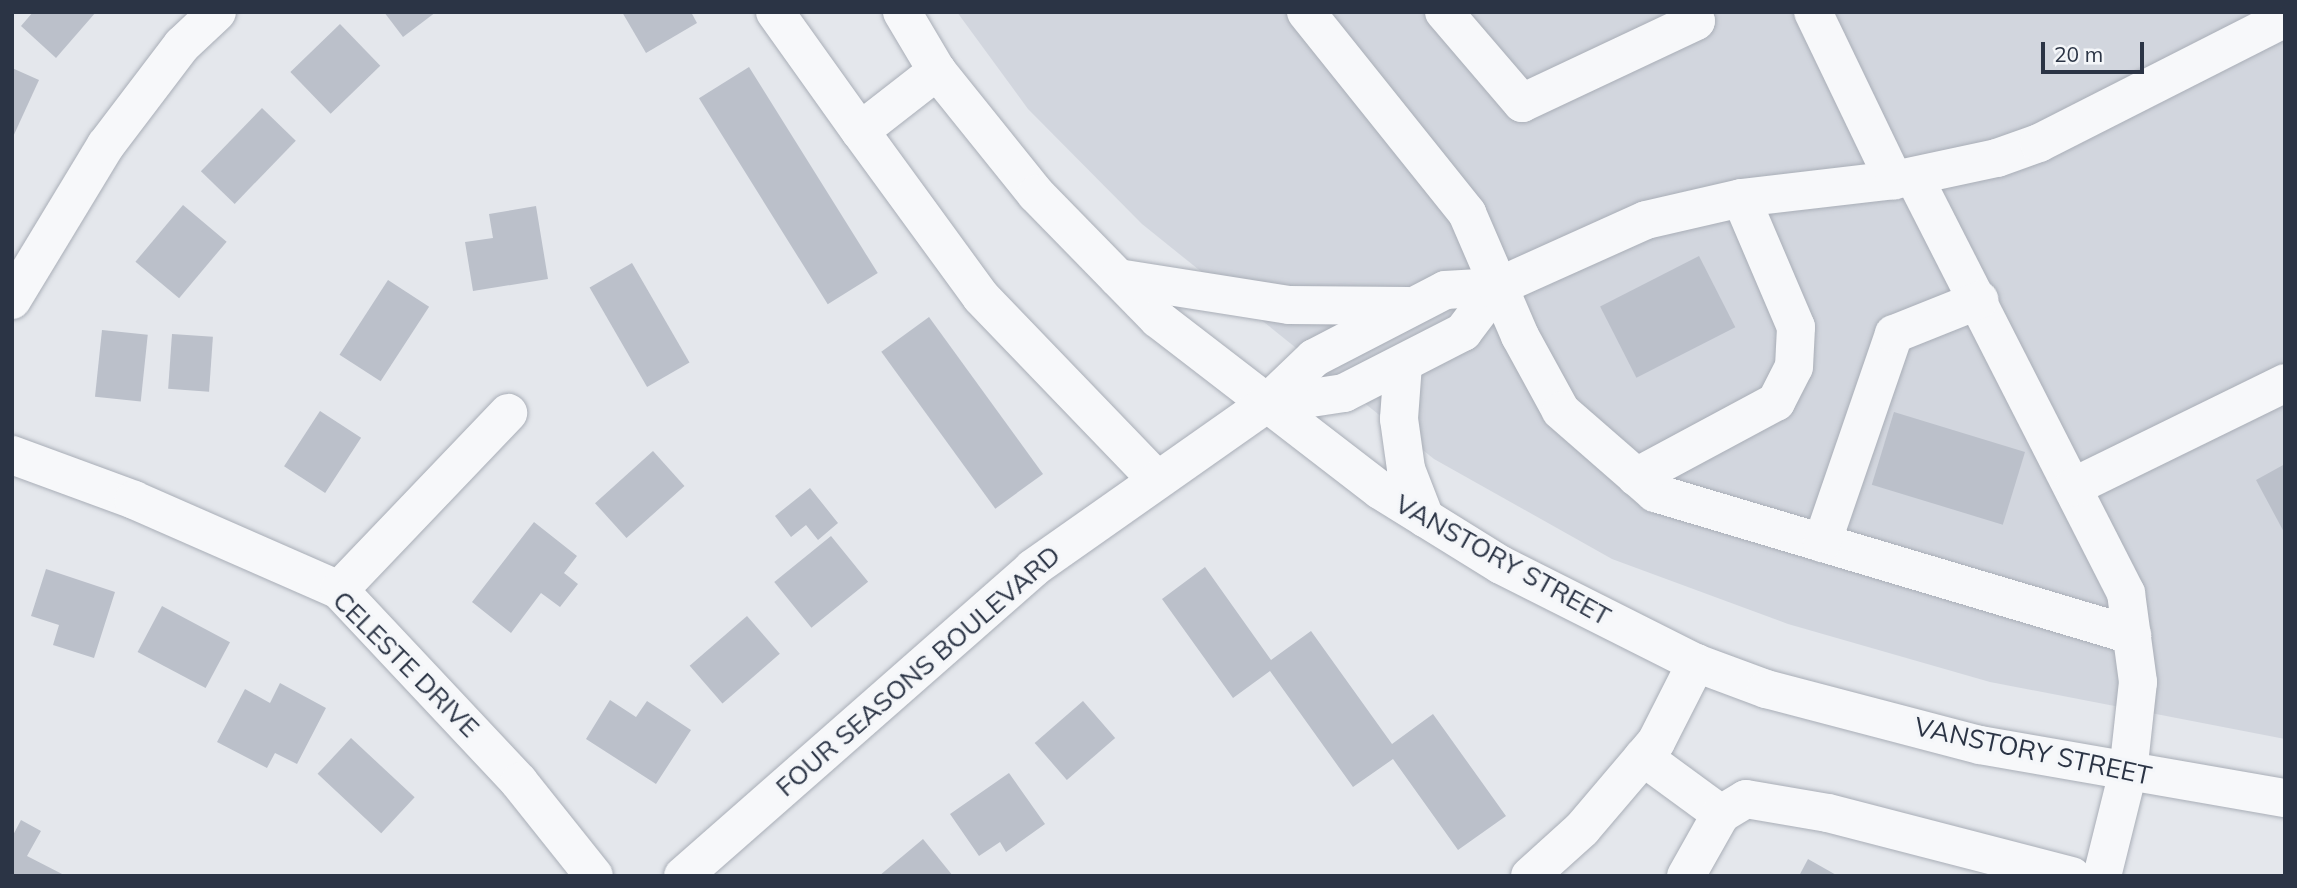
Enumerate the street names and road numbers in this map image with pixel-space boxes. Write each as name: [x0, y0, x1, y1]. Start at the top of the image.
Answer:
street label: VANSTORY STREET: [1390, 488, 1616, 632]
street label: FOUR SEASONS BOULEVARD: [770, 539, 1066, 803]
street label: CELESTE DRIVE: [327, 585, 485, 743]
street label: VANSTORY STREET: [1912, 711, 2154, 791]

